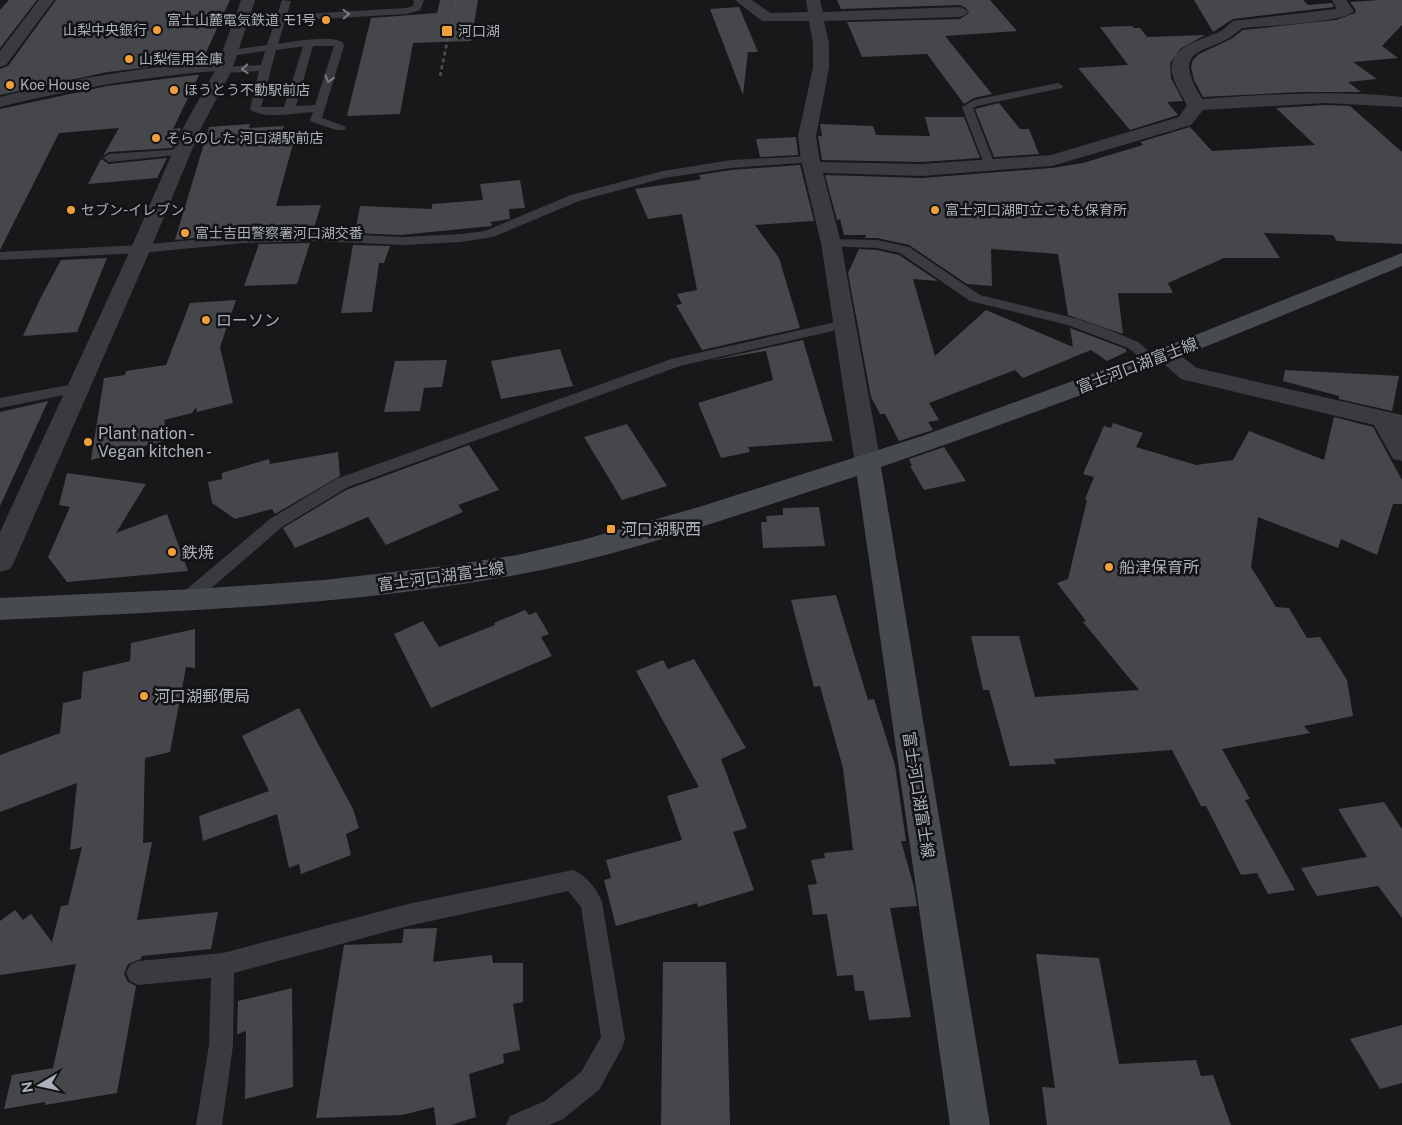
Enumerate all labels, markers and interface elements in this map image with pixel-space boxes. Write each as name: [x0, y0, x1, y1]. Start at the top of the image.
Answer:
one-way arrow: [343, 8, 351, 19]
place label: 富士山麓電気鉄道 モ1号: [167, 12, 316, 28]
marker: 富士山麓電気鉄道 モ1号: [320, 14, 332, 26]
place label: 山梨中央銀行: [63, 22, 147, 38]
place label: 河口湖: [458, 23, 500, 39]
marker: 山梨中央銀行: [151, 24, 163, 36]
marker: 河口湖: [440, 24, 454, 38]
place label: 山梨信用金庫: [139, 51, 223, 67]
marker: 山梨信用金庫: [123, 53, 135, 65]
one-way arrow: [240, 63, 248, 74]
one-way arrow: [324, 75, 334, 83]
place label: Koe House: [20, 77, 90, 93]
marker: Koe House: [4, 79, 16, 91]
place label: ほうとう不動駅前店: [184, 82, 310, 98]
marker: ほうとう不動駅前店: [168, 84, 180, 96]
place label: そらのした 河口湖駅前店: [166, 130, 323, 146]
marker: そらのした 河口湖駅前店: [150, 132, 162, 144]
place label: セブン-イレブン: [81, 202, 184, 218]
place label: 富士河口湖町立こもも保育所: [945, 202, 1127, 218]
marker: セブン-イレブン: [65, 204, 77, 216]
marker: 富士河口湖町立こもも保育所: [929, 204, 941, 216]
place label: 富士吉田警察署河口湖交番: [195, 225, 363, 241]
marker: 富士吉田警察署河口湖交番: [179, 227, 191, 239]
place label: ローソン: [216, 311, 280, 330]
marker: ローソン: [200, 314, 212, 326]
street label: 富士河口湖富士線: [1074, 334, 1200, 397]
place label: Plant nation - Vegan kitchen -: [98, 424, 212, 461]
marker: Plant nation - Vegan kitchen -: [82, 436, 94, 448]
place label: 河口湖駅西: [621, 520, 701, 539]
marker: 河口湖駅西: [605, 523, 617, 535]
place label: 鉄焼: [182, 543, 214, 562]
marker: 鉄焼: [166, 546, 178, 558]
street label: 富士河口湖富士線: [376, 558, 506, 595]
place label: 船津保育所: [1119, 558, 1199, 577]
marker: 船津保育所: [1103, 561, 1115, 573]
place label: 河口湖郵便局: [154, 687, 250, 706]
marker: 河口湖郵便局: [138, 690, 150, 702]
street label: 富士河口湖富士線: [899, 730, 938, 860]
north arrow: [15, 1060, 65, 1110]
text: N: [18, 1080, 36, 1094]

